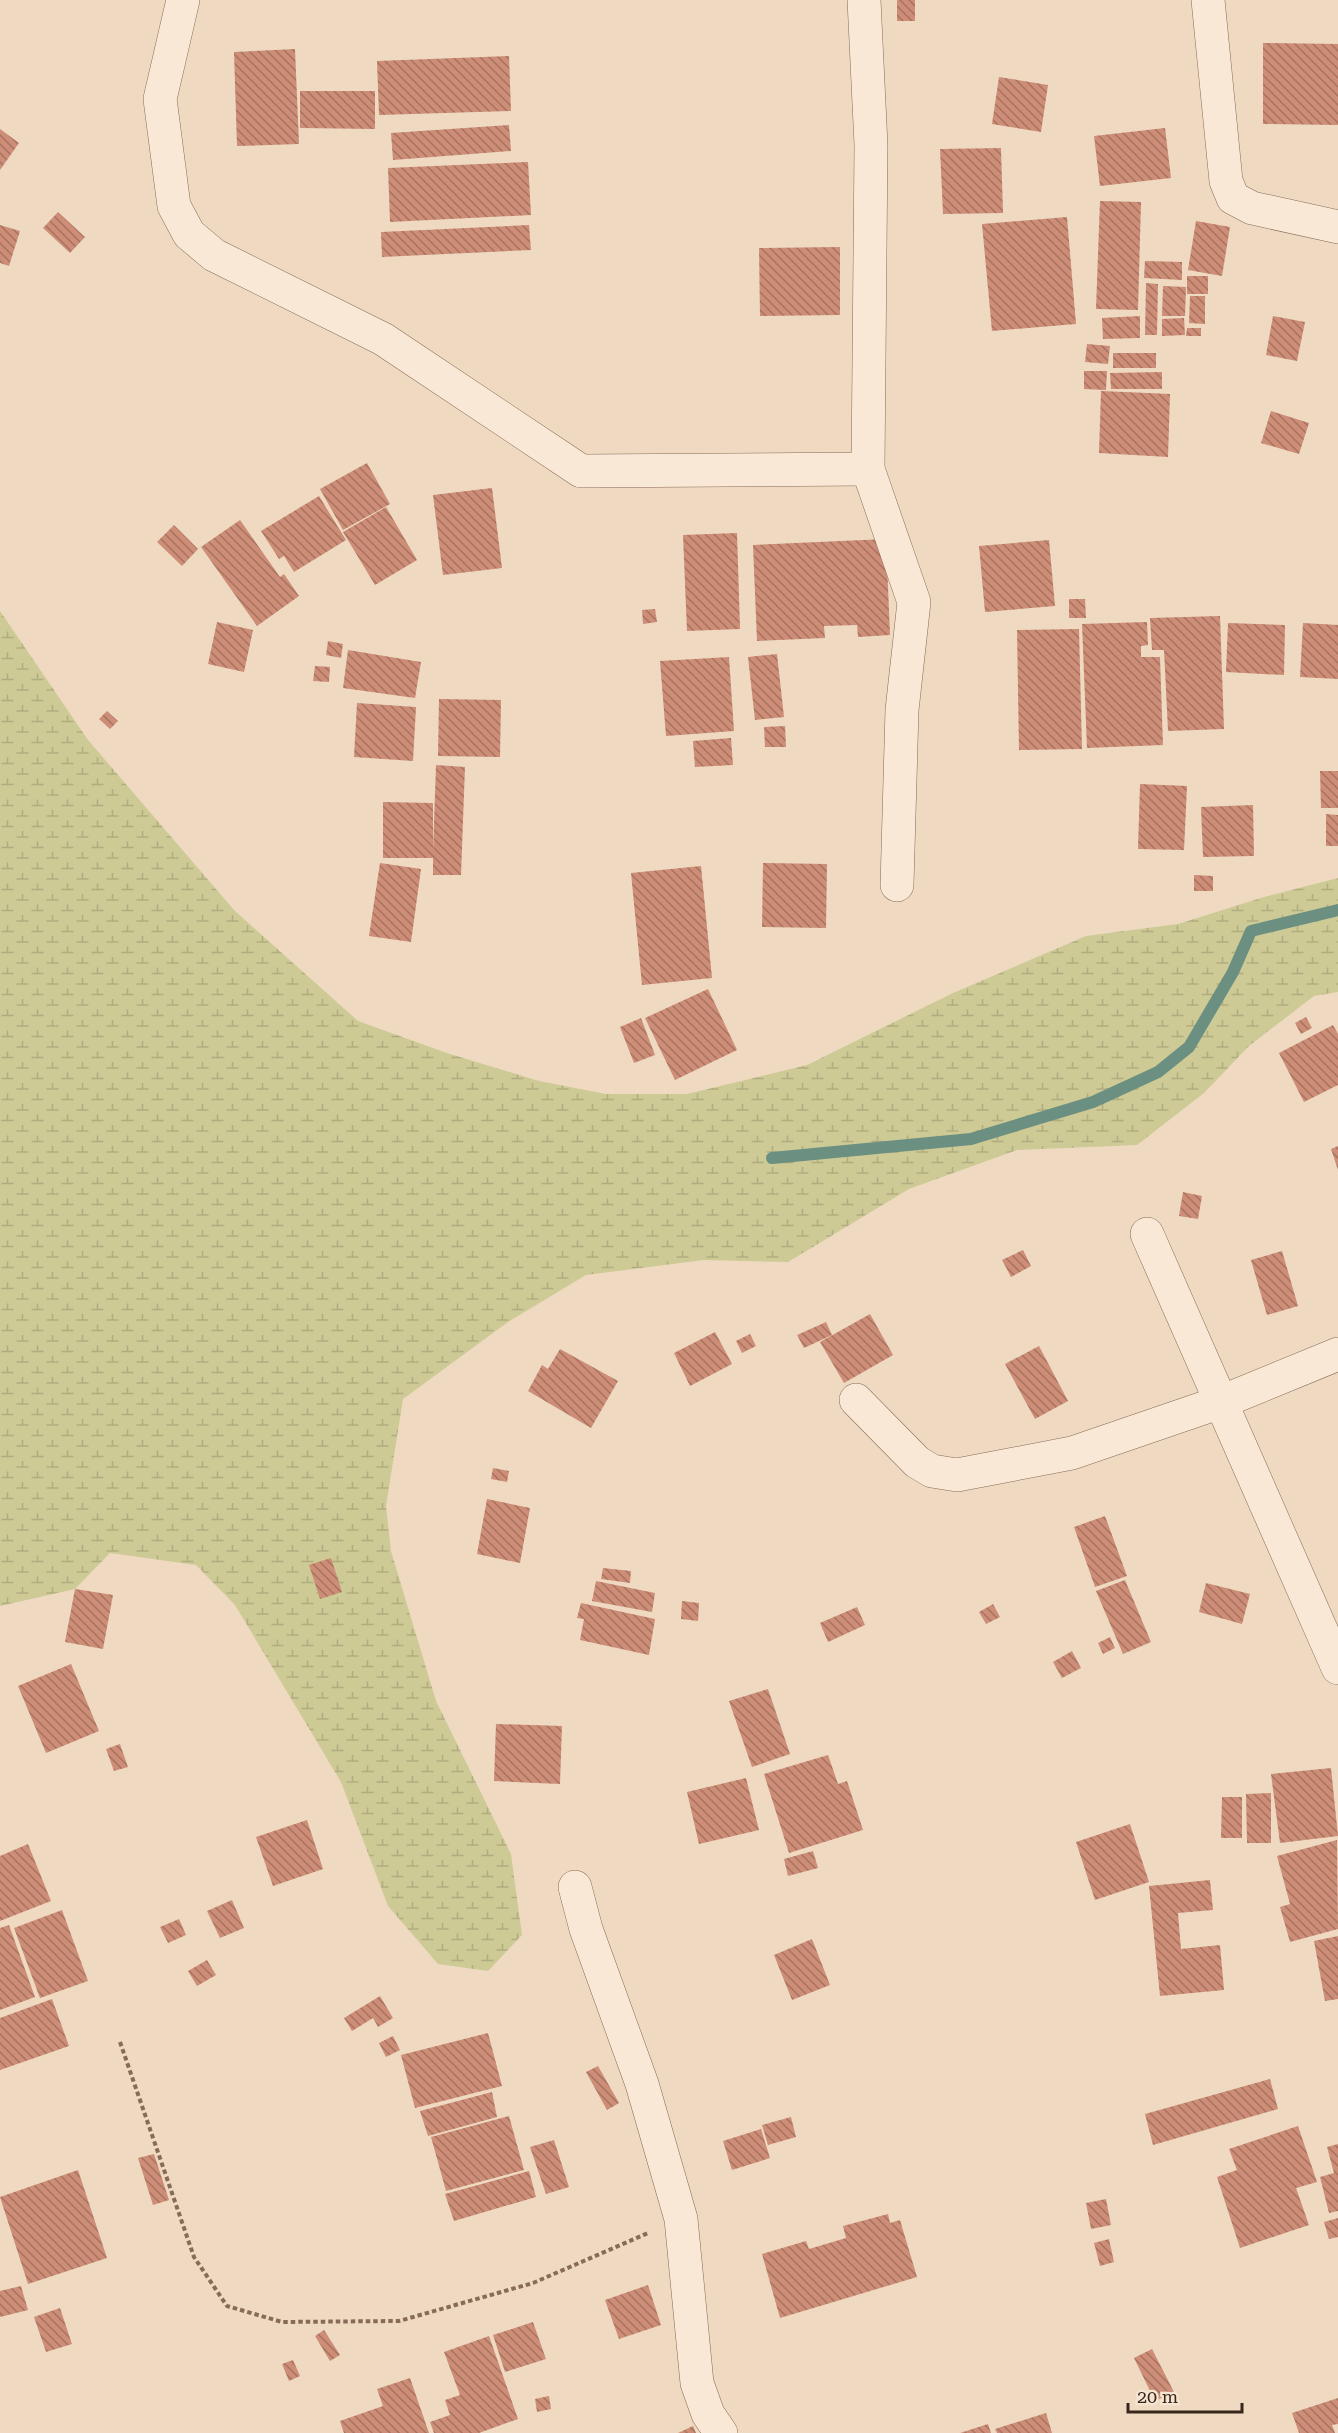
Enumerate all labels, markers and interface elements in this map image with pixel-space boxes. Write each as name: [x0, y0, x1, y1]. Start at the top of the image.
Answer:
scale bar: [1128, 2376, 1242, 2414]
text: 20 m: [1137, 2386, 1178, 2407]

